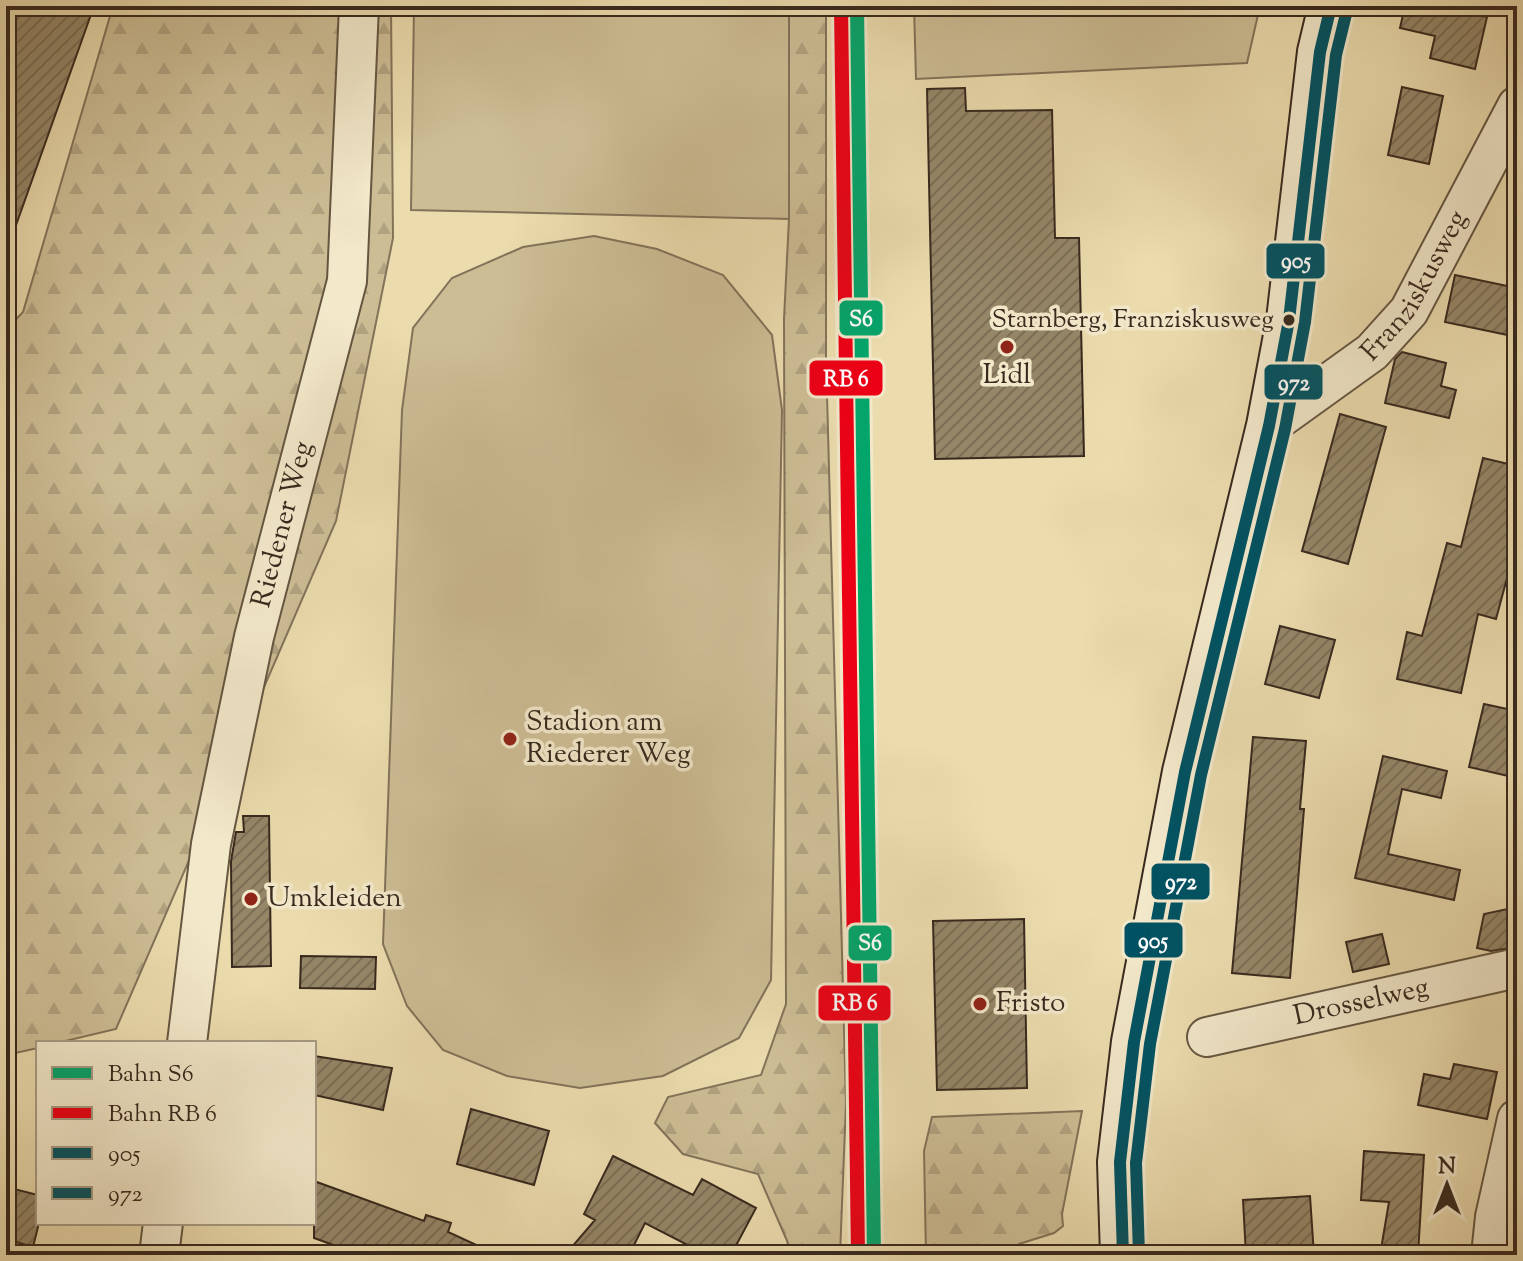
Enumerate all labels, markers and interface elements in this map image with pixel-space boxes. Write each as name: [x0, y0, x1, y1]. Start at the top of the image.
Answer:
street label: Franziskusweg: [1352, 204, 1478, 371]
line badge: 905: [1265, 242, 1326, 280]
text: 905: [1281, 247, 1311, 279]
line badge: S6: [838, 299, 884, 337]
place label: Starnberg, Franziskusweg: [991, 302, 1274, 339]
text: S6: [849, 305, 873, 337]
marker: Starnberg, Franziskusweg: [1281, 312, 1297, 328]
marker: Lidl: [998, 338, 1016, 356]
place label: Lidl: [983, 356, 1031, 396]
line badge: RB 6: [808, 359, 884, 397]
line badge: 972: [1263, 363, 1324, 401]
text: RB 6: [823, 365, 869, 397]
text: 972: [1278, 369, 1311, 401]
street label: Riedener Weg: [242, 437, 324, 612]
place label: Stadion am Riederer Weg: [526, 703, 691, 775]
marker: Stadion am Riederer Weg: [501, 730, 519, 748]
line badge: 972: [1150, 862, 1211, 901]
text: 972: [1165, 868, 1198, 900]
place label: Umkleiden: [267, 879, 402, 919]
marker: Umkleiden: [242, 890, 260, 908]
line badge: 905: [1123, 921, 1184, 959]
line badge: S6: [847, 924, 893, 962]
text: 905: [1138, 927, 1168, 959]
text: S6: [858, 929, 882, 961]
street label: Drosselweg: [1290, 968, 1433, 1037]
line badge: RB 6: [817, 984, 892, 1022]
place label: Fristo: [996, 984, 1065, 1024]
text: RB 6: [832, 989, 878, 1021]
marker: Fristo: [971, 995, 989, 1013]
legend: [36, 1041, 316, 1225]
text: Bahn S6: [108, 1058, 194, 1092]
text: Bahn RB 6: [108, 1098, 217, 1132]
text: 905: [108, 1138, 141, 1172]
north arrow: [1407, 1145, 1487, 1225]
text: N: [1438, 1152, 1456, 1184]
text: 972: [108, 1178, 143, 1212]

